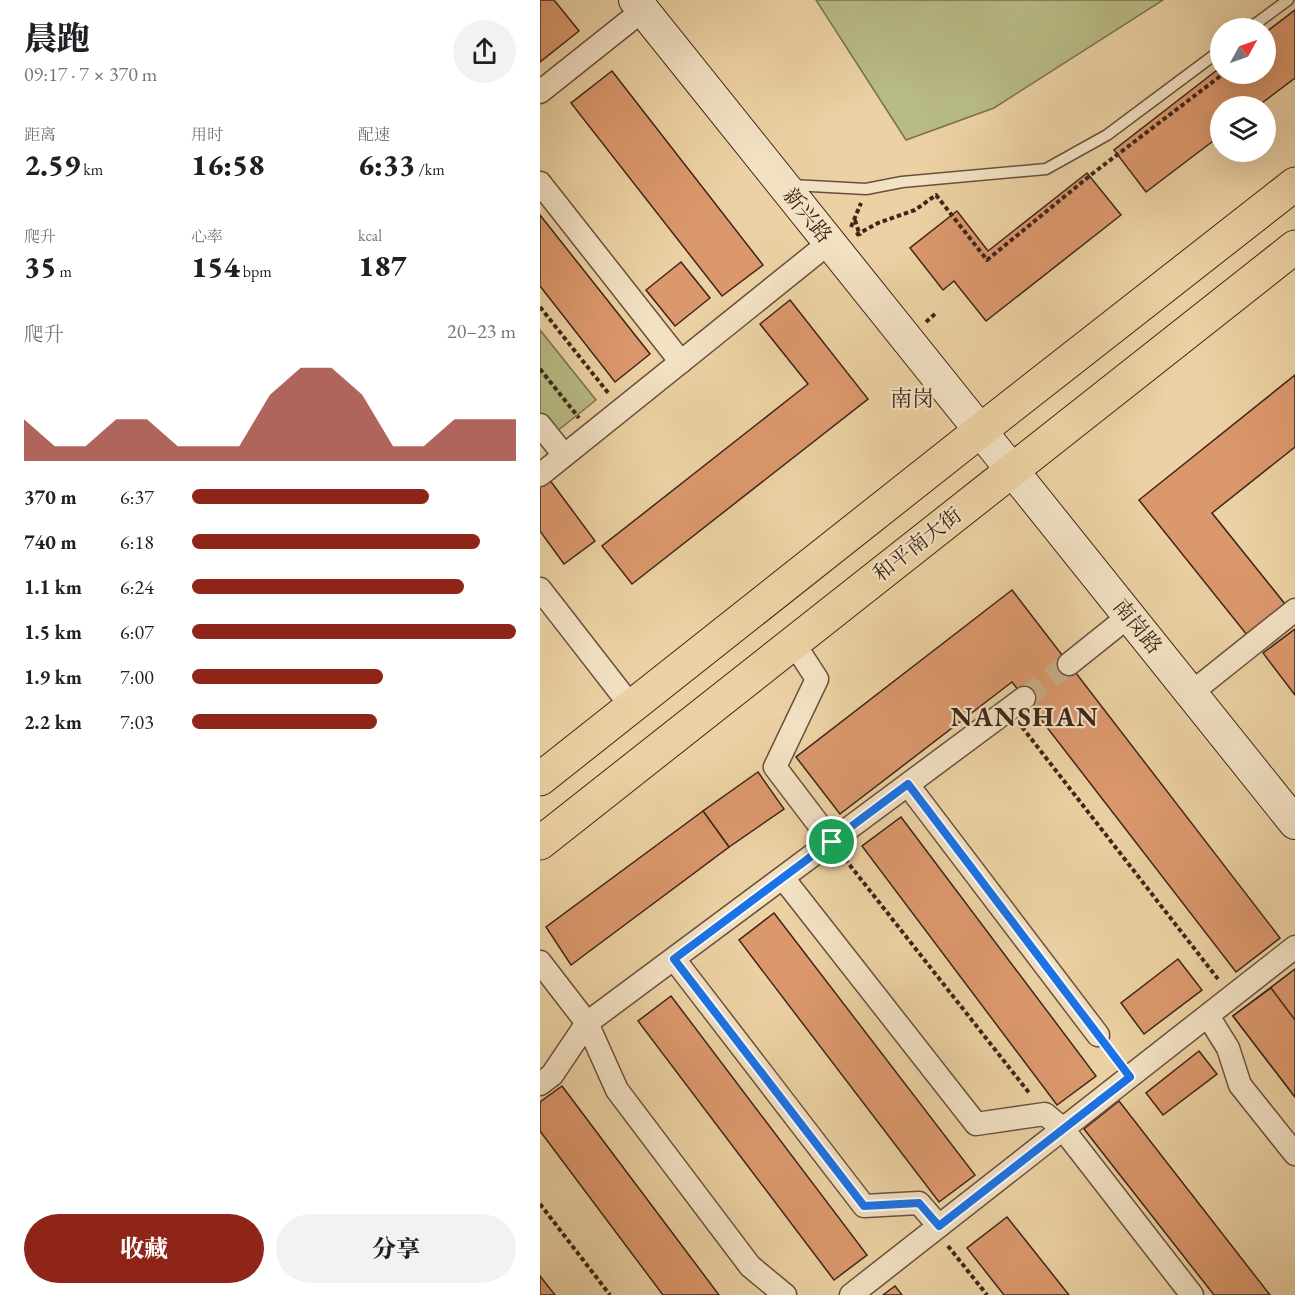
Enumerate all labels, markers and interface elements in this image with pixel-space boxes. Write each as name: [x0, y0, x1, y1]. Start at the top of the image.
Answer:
text: 晨跑: [24, 17, 90, 60]
north arrow: [1210, 18, 1276, 84]
map controls: [1210, 18, 1276, 162]
button: share: [453, 20, 516, 83]
text: 09:17 · 7 × 370 m: [24, 61, 157, 87]
button: layers: [1210, 96, 1276, 162]
text: 距离: [24, 124, 56, 145]
text: 用时: [191, 124, 223, 145]
text: 配速: [358, 124, 390, 145]
text: 2.59: [24, 145, 80, 184]
text: 16:58: [191, 145, 264, 184]
text: 6:33: [358, 145, 415, 184]
text: km: [80, 159, 103, 180]
text: /km: [415, 159, 445, 180]
street label: 新兴路: [778, 182, 838, 248]
text: kcal: [358, 225, 382, 246]
text: 爬升: [24, 226, 56, 247]
text: 心率: [191, 226, 223, 247]
text: 187: [358, 246, 407, 285]
text: 35: [24, 247, 56, 286]
text: 154: [191, 247, 240, 286]
text: m: [56, 261, 72, 282]
text: bpm: [240, 261, 272, 282]
text: 20–23 m: [447, 318, 516, 344]
text: 爬升: [24, 321, 64, 347]
district label: 南岗: [890, 384, 934, 413]
text: 370 m: [24, 484, 77, 510]
text: 6:37: [120, 484, 154, 510]
street label: 和平南大街: [867, 501, 967, 587]
text: 740 m: [24, 529, 77, 555]
text: 6:18: [120, 529, 154, 555]
text: 1.1 km: [24, 574, 82, 600]
text: 6:24: [120, 574, 154, 600]
street label: 南岗路: [1108, 593, 1168, 659]
text: 1.5 km: [24, 619, 82, 645]
text: 6:07: [120, 619, 154, 645]
text: 1.9 km: [24, 664, 82, 690]
text: 7:00: [120, 664, 154, 690]
district label: NANSHAN: [951, 699, 1099, 734]
text: 2.2 km: [24, 709, 82, 735]
text: 7:03: [120, 709, 154, 735]
pin: [806, 816, 857, 867]
icon: arrive: [815, 825, 848, 858]
button: 收藏: [24, 1214, 264, 1283]
button: 分享: [276, 1214, 516, 1283]

